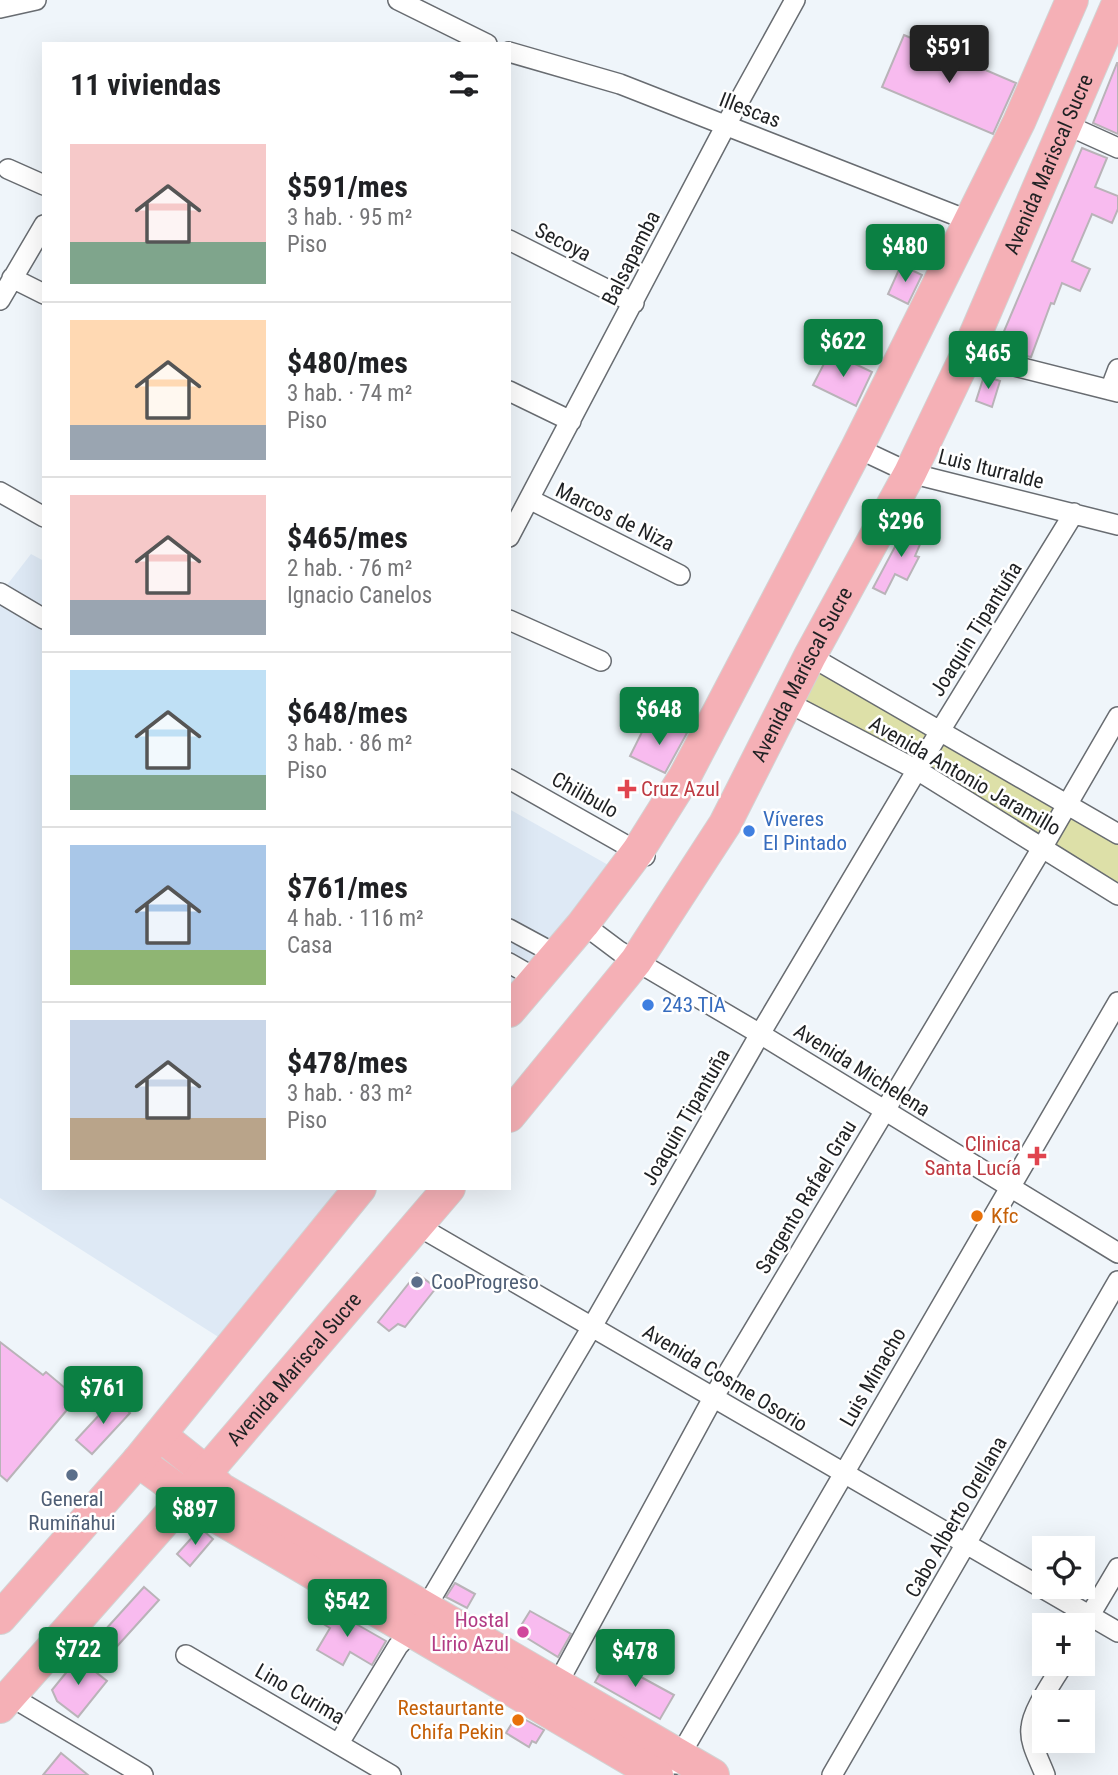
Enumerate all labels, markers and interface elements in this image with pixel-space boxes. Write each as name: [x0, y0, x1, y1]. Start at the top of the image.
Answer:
pin: $591: [908, 25, 990, 85]
text: $591: [926, 34, 972, 61]
icon: filters: [445, 65, 483, 103]
text: 11 viviendas: [70, 67, 221, 102]
street label: Avenida Mariscal Sucre: [999, 71, 1098, 258]
street label: Illescas: [716, 87, 784, 133]
text: $591/mes: [287, 169, 408, 204]
icon: home: [126, 172, 210, 256]
text: 3 hab. · 95 m²: [287, 204, 412, 231]
street label: Balsapamba: [597, 207, 665, 309]
street label: Secoya: [531, 218, 595, 266]
pin: $480: [864, 224, 946, 284]
text: Piso: [287, 231, 327, 258]
text: $480: [882, 233, 928, 260]
pin: $622: [802, 320, 884, 379]
text: $622: [820, 328, 866, 355]
pin: $465: [947, 332, 1029, 391]
text: $465: [965, 340, 1011, 367]
text: $480/mes: [287, 345, 408, 380]
icon: home: [126, 348, 210, 432]
text: 3 hab. · 74 m²: [287, 380, 412, 407]
text: Piso: [287, 407, 327, 434]
street label: Luis Iturralde: [936, 444, 1046, 494]
street label: Marcos de Niza: [552, 478, 678, 556]
pin: $296: [860, 500, 942, 559]
text: $296: [878, 508, 924, 535]
text: $465/mes: [287, 520, 408, 555]
icon: home: [126, 523, 210, 607]
text: 2 hab. · 76 m²: [287, 555, 412, 582]
street label: Joaquin Tipantuña: [925, 557, 1027, 701]
text: Ignacio Canelos: [287, 582, 432, 609]
street label: Avenida Mariscal Sucre: [747, 583, 857, 766]
pin: $648: [618, 688, 700, 747]
text: $648/mes: [287, 695, 408, 730]
text: $648: [636, 696, 682, 723]
icon: home: [126, 698, 210, 782]
street label: Avenida Antonio Jaramillo: [865, 711, 1065, 841]
text: 3 hab. · 86 m²: [287, 730, 412, 757]
text: Piso: [287, 757, 327, 784]
street label: Chilibulo: [548, 767, 622, 823]
place label: Cruz Azul: [641, 777, 720, 801]
marker: Cruz Azul: [619, 781, 635, 797]
place label: Víveres El Pintado: [763, 807, 847, 855]
marker: Víveres El Pintado: [741, 823, 757, 839]
text: $761/mes: [287, 870, 408, 905]
icon: home: [126, 873, 210, 957]
text: 4 hab. · 116 m²: [287, 905, 424, 932]
text: Casa: [287, 932, 333, 959]
place label: 243 TIA: [662, 993, 726, 1017]
marker: 243 TIA: [640, 997, 656, 1013]
street label: Avenida Michelena: [790, 1019, 934, 1121]
street label: Joaquin Tipantuña: [637, 1044, 735, 1190]
text: $478/mes: [287, 1045, 408, 1080]
icon: home: [126, 1048, 210, 1132]
text: 3 hab. · 83 m²: [287, 1080, 412, 1107]
text: Piso: [287, 1107, 327, 1134]
street label: Sargento Rafael Grau: [751, 1116, 861, 1278]
place label: Clinica Santa Lucía: [924, 1132, 1021, 1180]
marker: Clinica Santa Lucía: [1027, 1146, 1047, 1166]
place label: Kfc: [991, 1204, 1019, 1228]
marker: Kfc: [969, 1208, 985, 1224]
place label: CooProgreso: [431, 1270, 539, 1294]
marker: CooProgreso: [409, 1274, 425, 1290]
street label: Avenida Mariscal Sucre: [222, 1288, 366, 1451]
street label: Avenida Cosme Osorio: [638, 1319, 812, 1437]
street label: Luis Minacho: [835, 1323, 911, 1431]
pin: $761: [62, 1366, 144, 1426]
text: $761: [80, 1375, 126, 1402]
street label: Cabo Alberto Orellana: [900, 1432, 1012, 1602]
marker: General Rumiñahui: [64, 1467, 80, 1483]
place label: General Rumiñahui: [28, 1487, 116, 1535]
pin: $897: [154, 1488, 236, 1547]
text: $897: [172, 1496, 218, 1523]
map controls: [1032, 1536, 1095, 1753]
button: locate: [1032, 1536, 1095, 1599]
pin: $542: [306, 1580, 388, 1639]
text: $542: [324, 1588, 370, 1615]
place label: Hostal Lirio Azul: [431, 1608, 509, 1656]
button: +: [1032, 1613, 1095, 1676]
marker: Hostal Lirio Azul: [515, 1624, 531, 1640]
pin: $722: [37, 1628, 119, 1687]
pin: $478: [594, 1630, 676, 1689]
text: $722: [55, 1636, 101, 1663]
text: $478: [612, 1638, 658, 1665]
street label: Lino Curima: [251, 1659, 349, 1729]
button: −: [1032, 1690, 1095, 1753]
place label: Restaurtante Chifa Pekin: [398, 1696, 504, 1744]
marker: Restaurtante Chifa Pekin: [510, 1712, 526, 1728]

